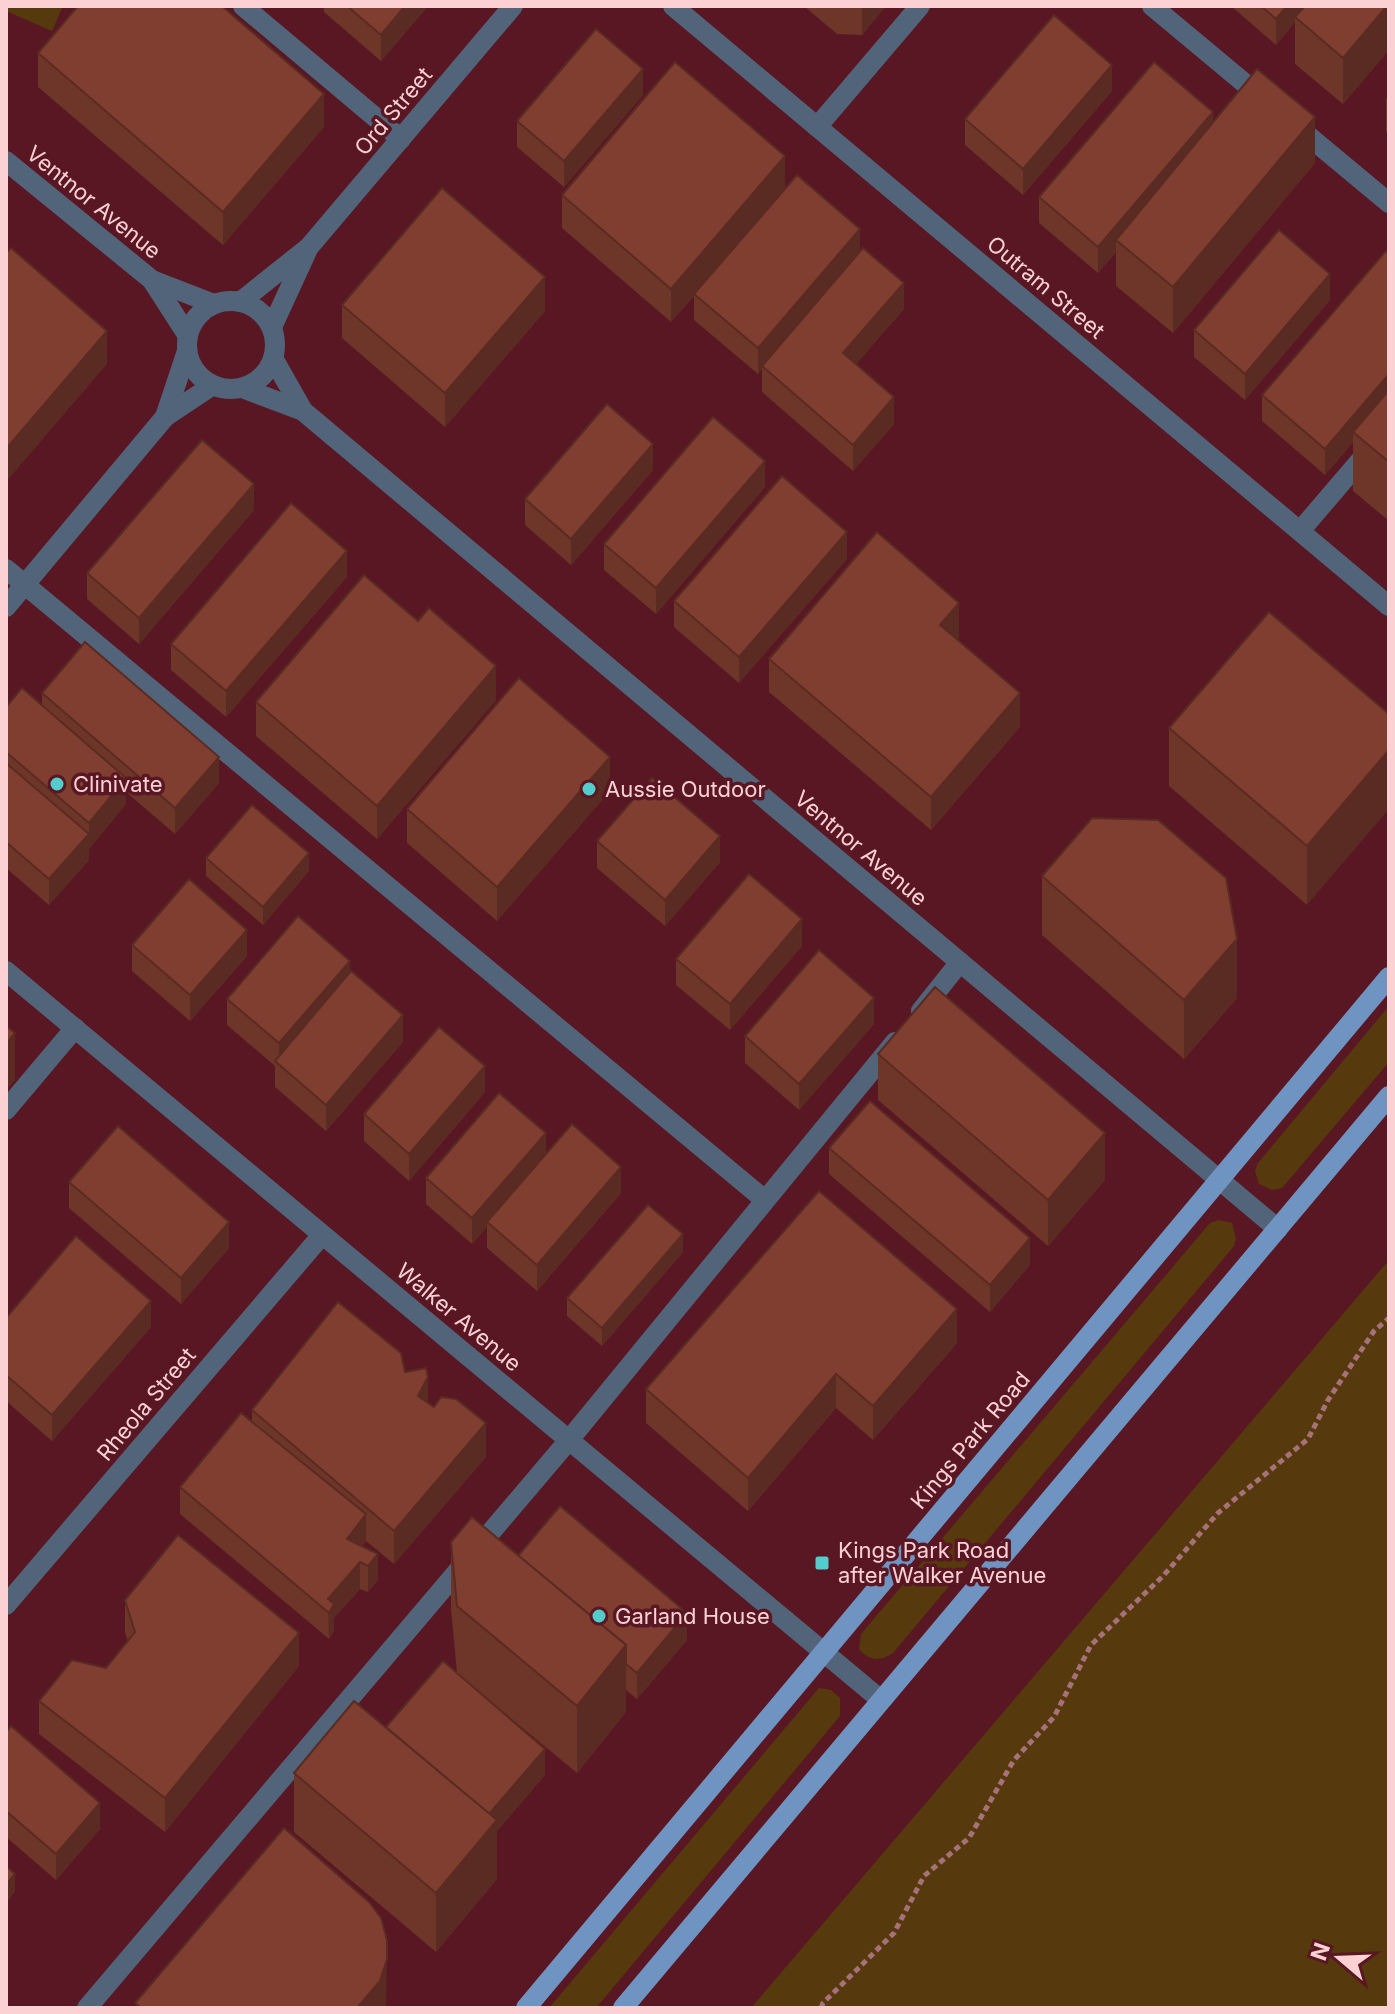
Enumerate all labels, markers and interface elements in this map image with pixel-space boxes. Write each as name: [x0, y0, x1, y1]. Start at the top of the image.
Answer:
street label: Ord Street: [349, 62, 437, 160]
street label: Ventnor Avenue: [22, 140, 166, 264]
street label: Outram Street: [982, 230, 1110, 344]
place label: Clinivate: [73, 771, 162, 797]
marker: Clinivate: [48, 775, 66, 793]
place label: Aussie Outdoor: [605, 776, 766, 802]
marker: Aussie Outdoor: [580, 780, 598, 798]
street label: Ventnor Avenue: [789, 785, 933, 911]
street label: Walker Avenue: [392, 1257, 526, 1377]
street label: Rheola Street: [91, 1342, 201, 1466]
street label: Kings Park Road: [905, 1366, 1035, 1514]
place label: Kings Park Road after Walker Avenue: [838, 1537, 1046, 1588]
marker: Kings Park Road after Walker Avenue: [813, 1554, 831, 1572]
place label: Garland House: [615, 1603, 770, 1629]
marker: Garland House: [590, 1607, 608, 1625]
north arrow: [1299, 1918, 1379, 1998]
text: N: [1305, 1939, 1335, 1964]

